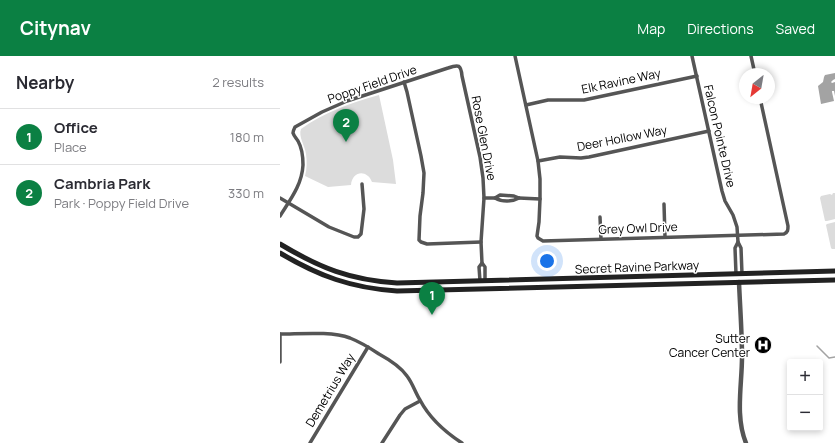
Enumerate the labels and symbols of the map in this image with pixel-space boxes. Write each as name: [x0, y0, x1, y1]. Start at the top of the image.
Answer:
street label: Poppy Field Drive: [325, 61, 419, 107]
street label: Elk Ravine Way: [580, 64, 663, 98]
north arrow: [739, 68, 775, 104]
street label: Falcon Pointe Drive: [700, 83, 740, 189]
street label: Rose Glen Drive: [467, 94, 501, 182]
pin: 2: [333, 109, 359, 142]
street label: Deer Hollow Way: [575, 121, 669, 155]
street label: Grey Owl Drive: [598, 218, 678, 238]
your location: [537, 251, 557, 271]
street label: Secret Ravine Parkway: [575, 256, 700, 278]
pin: 1: [419, 282, 445, 315]
place label: Sutter Cancer Center: [669, 330, 751, 361]
hospital icon: Sutter Cancer Center: [753, 335, 773, 355]
street label: Demetrius Way: [301, 349, 359, 430]

